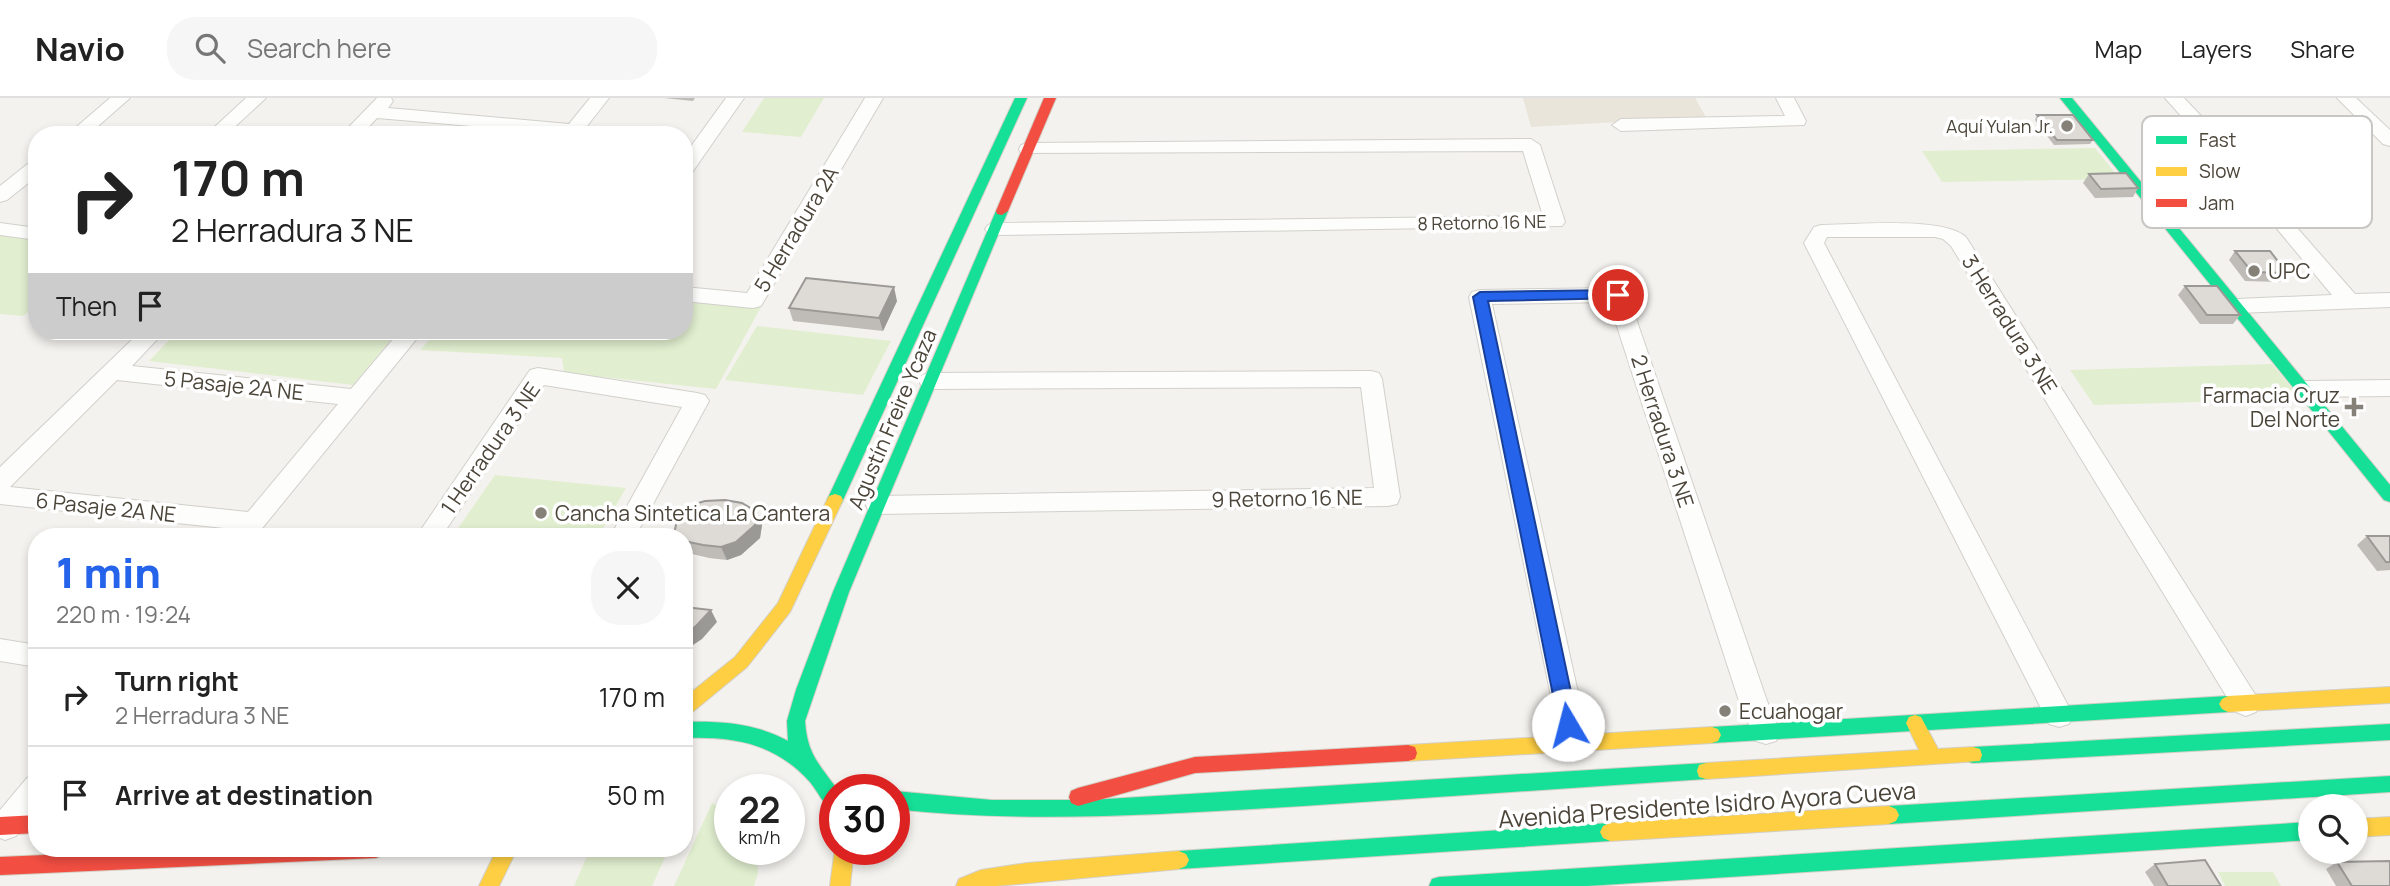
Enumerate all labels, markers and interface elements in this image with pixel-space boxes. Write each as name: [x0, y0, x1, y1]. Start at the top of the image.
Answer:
search box: [167, 17, 657, 80]
text: Navio: [35, 26, 125, 71]
icon: search: [191, 29, 229, 67]
text: Search here: [247, 30, 391, 66]
text: Map: [2095, 32, 2142, 65]
text: Layers: [2180, 32, 2252, 65]
text: Share: [2290, 32, 2355, 65]
place label: Aquí Yulan Jr.: [1946, 114, 2053, 138]
legend: [2142, 116, 2372, 228]
marker: Aquí Yulan Jr.: [2059, 118, 2075, 134]
text: Fast: [2199, 127, 2236, 153]
text: 170 m: [171, 144, 305, 211]
icon: right: [56, 154, 147, 245]
text: Slow: [2199, 158, 2241, 184]
street label: 5 Herradura 2A: [747, 161, 845, 297]
text: Jam: [2199, 190, 2234, 216]
text: 2 Herradura 3 NE: [171, 208, 414, 252]
street label: 8 Retorno 16 NE: [1417, 209, 1547, 235]
street label: 3 Herradura 3 NE: [1956, 249, 2064, 399]
place label: UPC: [2268, 257, 2310, 285]
marker: UPC: [2246, 263, 2262, 279]
pin: [1588, 265, 1648, 325]
icon: arrive: [1599, 276, 1637, 314]
icon: arrive: [131, 287, 169, 325]
text: Then: [56, 288, 117, 324]
street label: Agustín Freire Ycaza: [841, 324, 943, 514]
street label: 2 Herradura 3 NE: [1625, 351, 1701, 511]
street label: 5 Pasaje 2A NE: [163, 364, 305, 406]
street label: 1 Herradura 3 NE: [434, 376, 546, 520]
place label: Farmacia Cruz Del Norte: [2203, 381, 2340, 433]
marker: Farmacia Cruz Del Norte: [2346, 399, 2362, 415]
street label: 9 Retorno 16 NE: [1211, 483, 1363, 513]
street label: 6 Pasaje 2A NE: [34, 486, 178, 528]
place label: Cancha Sintetica La Cantera: [555, 499, 830, 527]
marker: Cancha Sintetica La Cantera: [533, 505, 549, 521]
text: 1 min: [56, 543, 161, 601]
button: close: [591, 551, 665, 625]
text: 220 m · 19:24: [56, 598, 191, 630]
text: Turn right: [115, 663, 239, 699]
icon: right: [56, 678, 94, 716]
text: 170 m: [599, 679, 665, 715]
position arrow: [1531, 688, 1605, 762]
place label: Ecuahogar: [1739, 697, 1844, 725]
text: 2 Herradura 3 NE: [115, 699, 289, 731]
marker: Ecuahogar: [1717, 703, 1733, 719]
street label: Avenida Presidente Isidro Ayora Cueva: [1497, 773, 1917, 835]
speed limit sign: 30: [819, 774, 910, 865]
icon: arrive: [56, 776, 94, 814]
text: Arrive at destination: [115, 777, 373, 813]
text: 50 m: [607, 777, 665, 813]
text: 22: [739, 786, 780, 834]
map controls: [2298, 794, 2368, 864]
button: search: [2298, 794, 2368, 864]
text: km/h: [739, 825, 780, 849]

